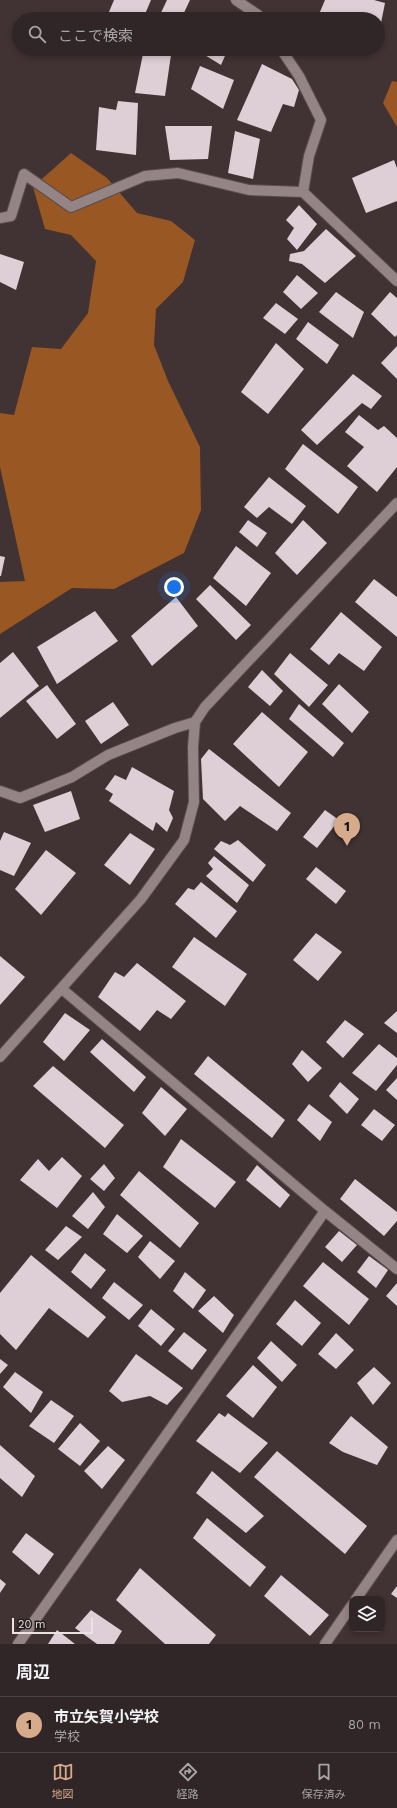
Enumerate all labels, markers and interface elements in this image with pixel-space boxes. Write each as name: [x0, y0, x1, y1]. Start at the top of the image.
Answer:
search box: [12, 12, 385, 56]
icon: search: [26, 23, 48, 45]
text: ここで検索: [58, 27, 133, 45]
your location: [164, 577, 184, 597]
pin: 1: [334, 813, 360, 846]
map controls: [349, 1596, 385, 1632]
button: layers: [349, 1596, 385, 1632]
scale bar: [12, 1616, 93, 1635]
text: 20 m: [18, 1618, 46, 1631]
text: 周辺: [16, 1662, 50, 1682]
text: 市立矢賀小学校: [54, 1708, 159, 1726]
text: 1: [26, 1717, 32, 1732]
text: 80 m: [348, 1717, 381, 1732]
text: 学校: [54, 1729, 80, 1744]
tab: 地図: [52, 1761, 74, 1801]
tab: 経路: [177, 1761, 199, 1801]
tab: 保存済み: [302, 1761, 346, 1801]

